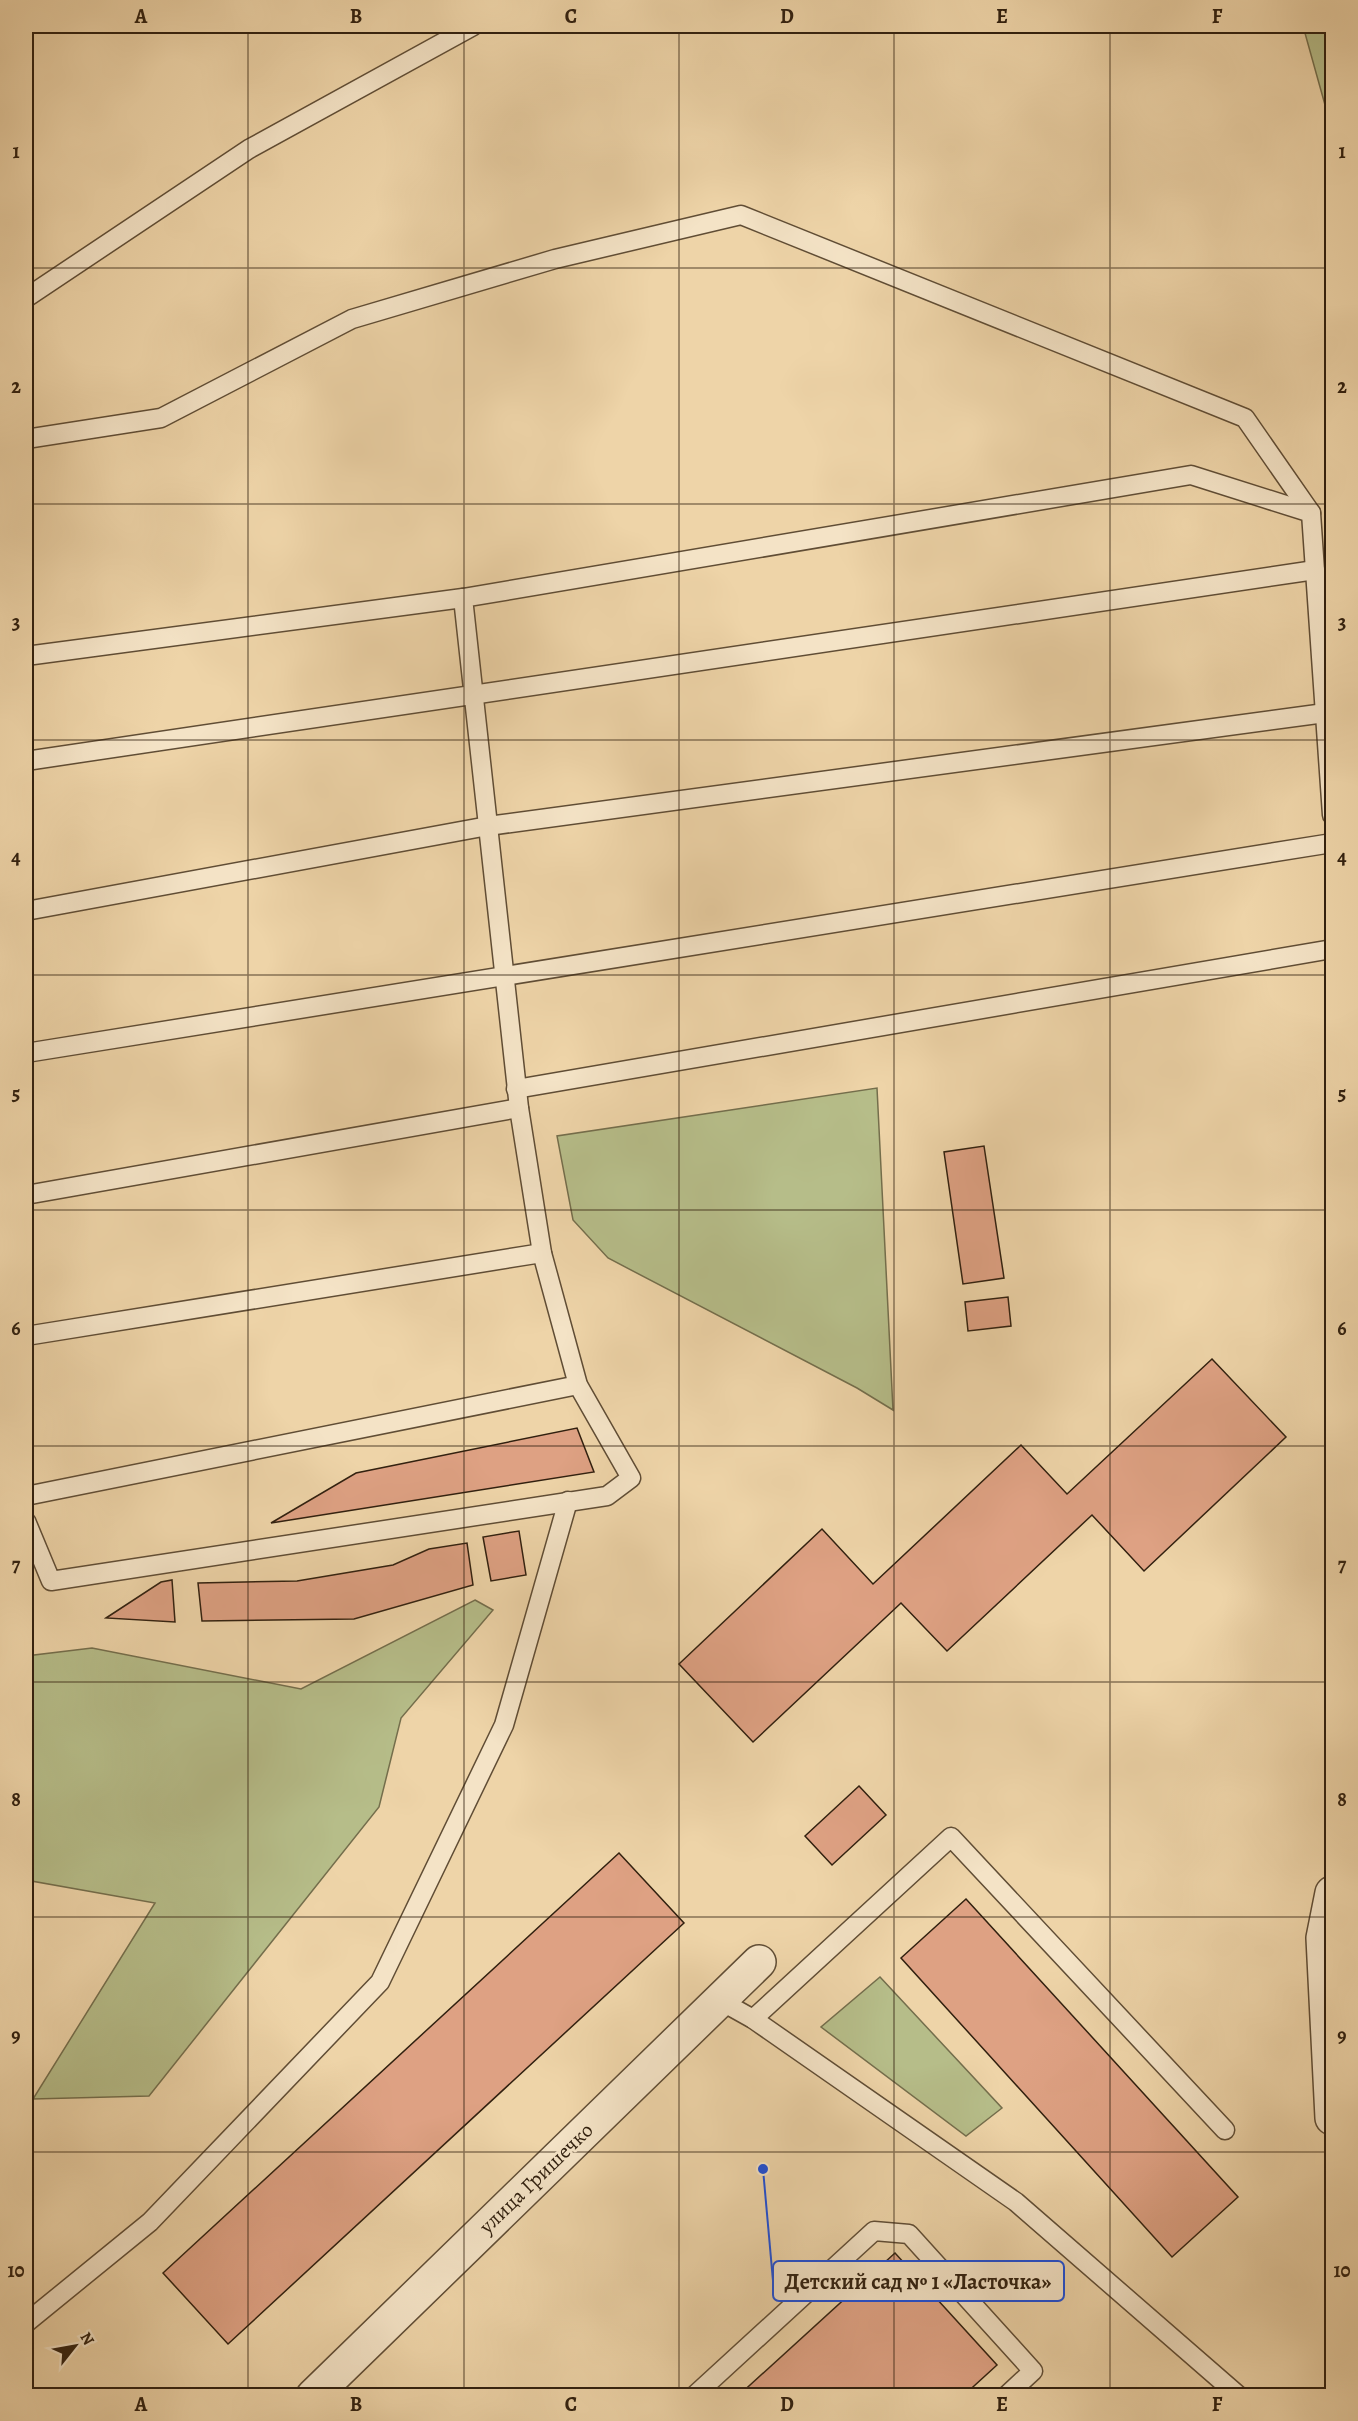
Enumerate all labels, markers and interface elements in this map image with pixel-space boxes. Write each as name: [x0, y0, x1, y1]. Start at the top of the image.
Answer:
text: A: [134, 3, 148, 30]
text: B: [350, 3, 362, 30]
text: C: [565, 3, 577, 30]
text: D: [780, 3, 794, 30]
text: E: [996, 3, 1008, 30]
text: F: [1212, 3, 1223, 30]
text: 1: [12, 138, 20, 165]
text: 1: [1338, 138, 1346, 165]
text: 2: [11, 373, 21, 400]
text: 2: [1337, 373, 1347, 400]
text: 3: [12, 609, 20, 636]
text: 3: [1338, 609, 1346, 636]
text: 4: [11, 844, 21, 871]
text: 4: [1337, 844, 1347, 871]
text: 5: [12, 1080, 20, 1107]
text: 5: [1338, 1080, 1346, 1107]
text: 6: [11, 1315, 21, 1342]
text: 6: [1337, 1315, 1347, 1342]
text: 7: [12, 1551, 21, 1578]
text: 7: [1338, 1551, 1347, 1578]
text: 8: [11, 1786, 21, 1813]
text: 8: [1337, 1786, 1347, 1813]
text: 9: [11, 2022, 21, 2049]
text: 9: [1337, 2022, 1347, 2049]
street label: улица Гришечко: [472, 2116, 599, 2240]
text: 10: [7, 2257, 25, 2284]
text: 10: [1333, 2257, 1351, 2284]
callout: Детский сад № 1 «Ласточка»: [773, 2261, 1064, 2301]
text: Детский сад № 1 «Ласточка»: [785, 2267, 1052, 2297]
north arrow: [45, 2316, 105, 2376]
text: N: [75, 2328, 100, 2350]
text: A: [134, 2391, 148, 2418]
text: B: [350, 2391, 362, 2418]
text: C: [565, 2391, 577, 2418]
text: D: [780, 2391, 794, 2418]
text: E: [996, 2391, 1008, 2418]
text: F: [1212, 2391, 1223, 2418]

